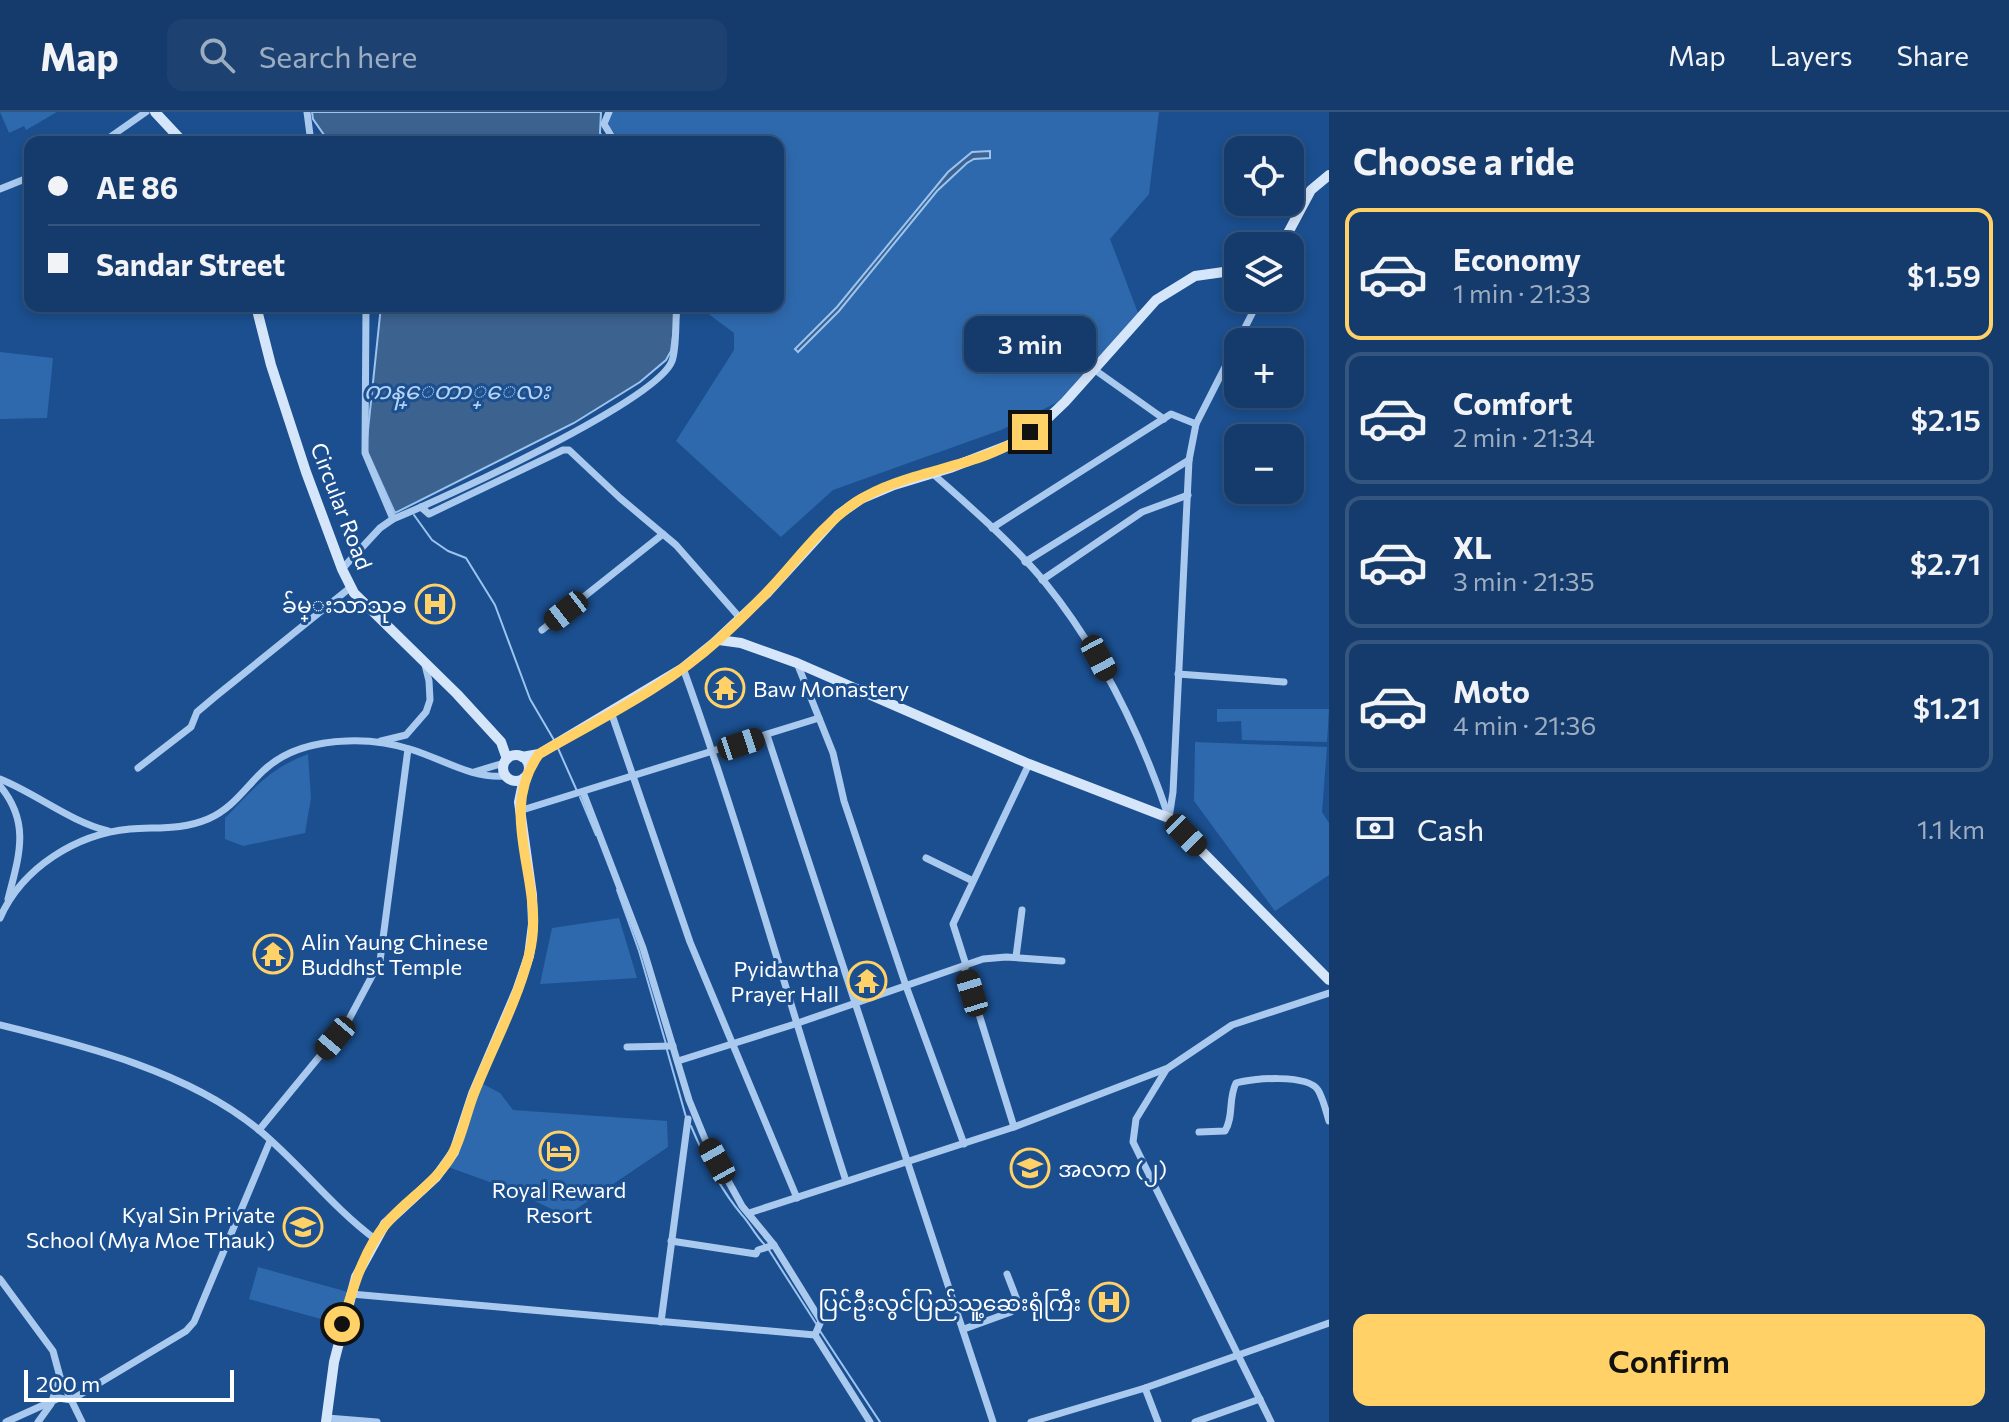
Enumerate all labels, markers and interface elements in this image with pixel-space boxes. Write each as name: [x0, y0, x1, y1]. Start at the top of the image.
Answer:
search box: [167, 19, 727, 91]
text: Map: [40, 32, 119, 79]
icon: search: [195, 33, 239, 77]
text: Search here: [259, 37, 417, 74]
text: Map: [1668, 38, 1726, 72]
text: Layers: [1770, 38, 1852, 72]
text: Share: [1896, 38, 1969, 72]
map controls: [1224, 136, 1304, 504]
button: locate: [1224, 136, 1304, 216]
text: Choose a ride: [1353, 138, 1574, 182]
text: AE 86: [96, 168, 178, 205]
button: layers: [1224, 232, 1304, 312]
icon: car: [1357, 238, 1429, 310]
text: Economy: [1453, 240, 1581, 277]
text: Sandar Street: [96, 245, 285, 282]
text: $1.59: [1907, 256, 1981, 293]
text: 1 min · 21:33: [1453, 277, 1591, 308]
callout: 3 min: [964, 316, 1096, 372]
text: 3 min: [998, 328, 1062, 359]
button: +: [1224, 328, 1304, 408]
water label: ကန္ေတာ္ေလး: [364, 375, 552, 411]
icon: car: [1357, 382, 1429, 454]
text: Comfort: [1453, 384, 1572, 421]
text: $2.15: [1911, 400, 1981, 437]
route end: [1012, 414, 1048, 450]
text: 2 min · 21:34: [1453, 421, 1595, 452]
button: −: [1224, 424, 1304, 504]
street label: Circular Road: [305, 439, 379, 573]
icon: car: [1357, 526, 1429, 598]
text: XL: [1453, 528, 1492, 565]
text: $2.71: [1910, 544, 1981, 581]
text: 3 min · 21:35: [1453, 565, 1595, 596]
hospital icon: ခ်မ္းသာသုခ: [414, 583, 456, 625]
car: [540, 587, 592, 635]
place label: ခ်မ္းသာသုခ: [282, 590, 407, 623]
car: [1077, 631, 1121, 685]
temple icon: Baw Monastery: [704, 667, 746, 709]
icon: car: [1357, 670, 1429, 742]
text: Moto: [1453, 672, 1530, 709]
place label: Baw Monastery: [753, 675, 909, 702]
text: $1.21: [1913, 688, 1981, 725]
text: 4 min · 21:36: [1453, 709, 1596, 740]
car: [714, 725, 768, 763]
icon: cash: [1353, 806, 1397, 850]
car: [1161, 809, 1211, 861]
text: Cash: [1417, 810, 1484, 847]
text: 1.1 km: [1917, 813, 1985, 844]
place label: Alin Yaung Chinese Buddhst Temple: [301, 928, 488, 980]
temple icon: Alin Yaung Chinese Buddhst Temple: [252, 933, 294, 975]
place label: Pyidawtha Prayer Hall: [731, 955, 839, 1007]
temple icon: Pyidawtha Prayer Hall: [846, 960, 888, 1002]
car: [954, 967, 990, 1019]
car: [310, 1012, 360, 1064]
hotel icon: Royal Reward Resort: [538, 1130, 580, 1172]
car: [695, 1134, 739, 1188]
school or university icon: အလက (၂): [1009, 1147, 1051, 1189]
place label: အလက (၂): [1058, 1155, 1167, 1187]
place label: Royal Reward Resort: [492, 1176, 626, 1228]
place label: Kyal Sin Private School (Mya Moe Thauk): [26, 1201, 275, 1253]
school or university icon: Kyal Sin Private School (Mya Moe Thauk): [282, 1206, 324, 1248]
hospital icon: ပြင်ဦးလွင်ပြည်သူ့ဆေးရုံကြီး: [1088, 1281, 1130, 1323]
place label: ပြင်ဦးလွင်ပြည်သူ့ဆေးရုံကြီး: [818, 1288, 1081, 1321]
route start: [324, 1306, 360, 1342]
button: Confirm: [1353, 1314, 1985, 1406]
scale bar: [24, 1366, 234, 1402]
text: 200 m: [36, 1370, 100, 1397]

